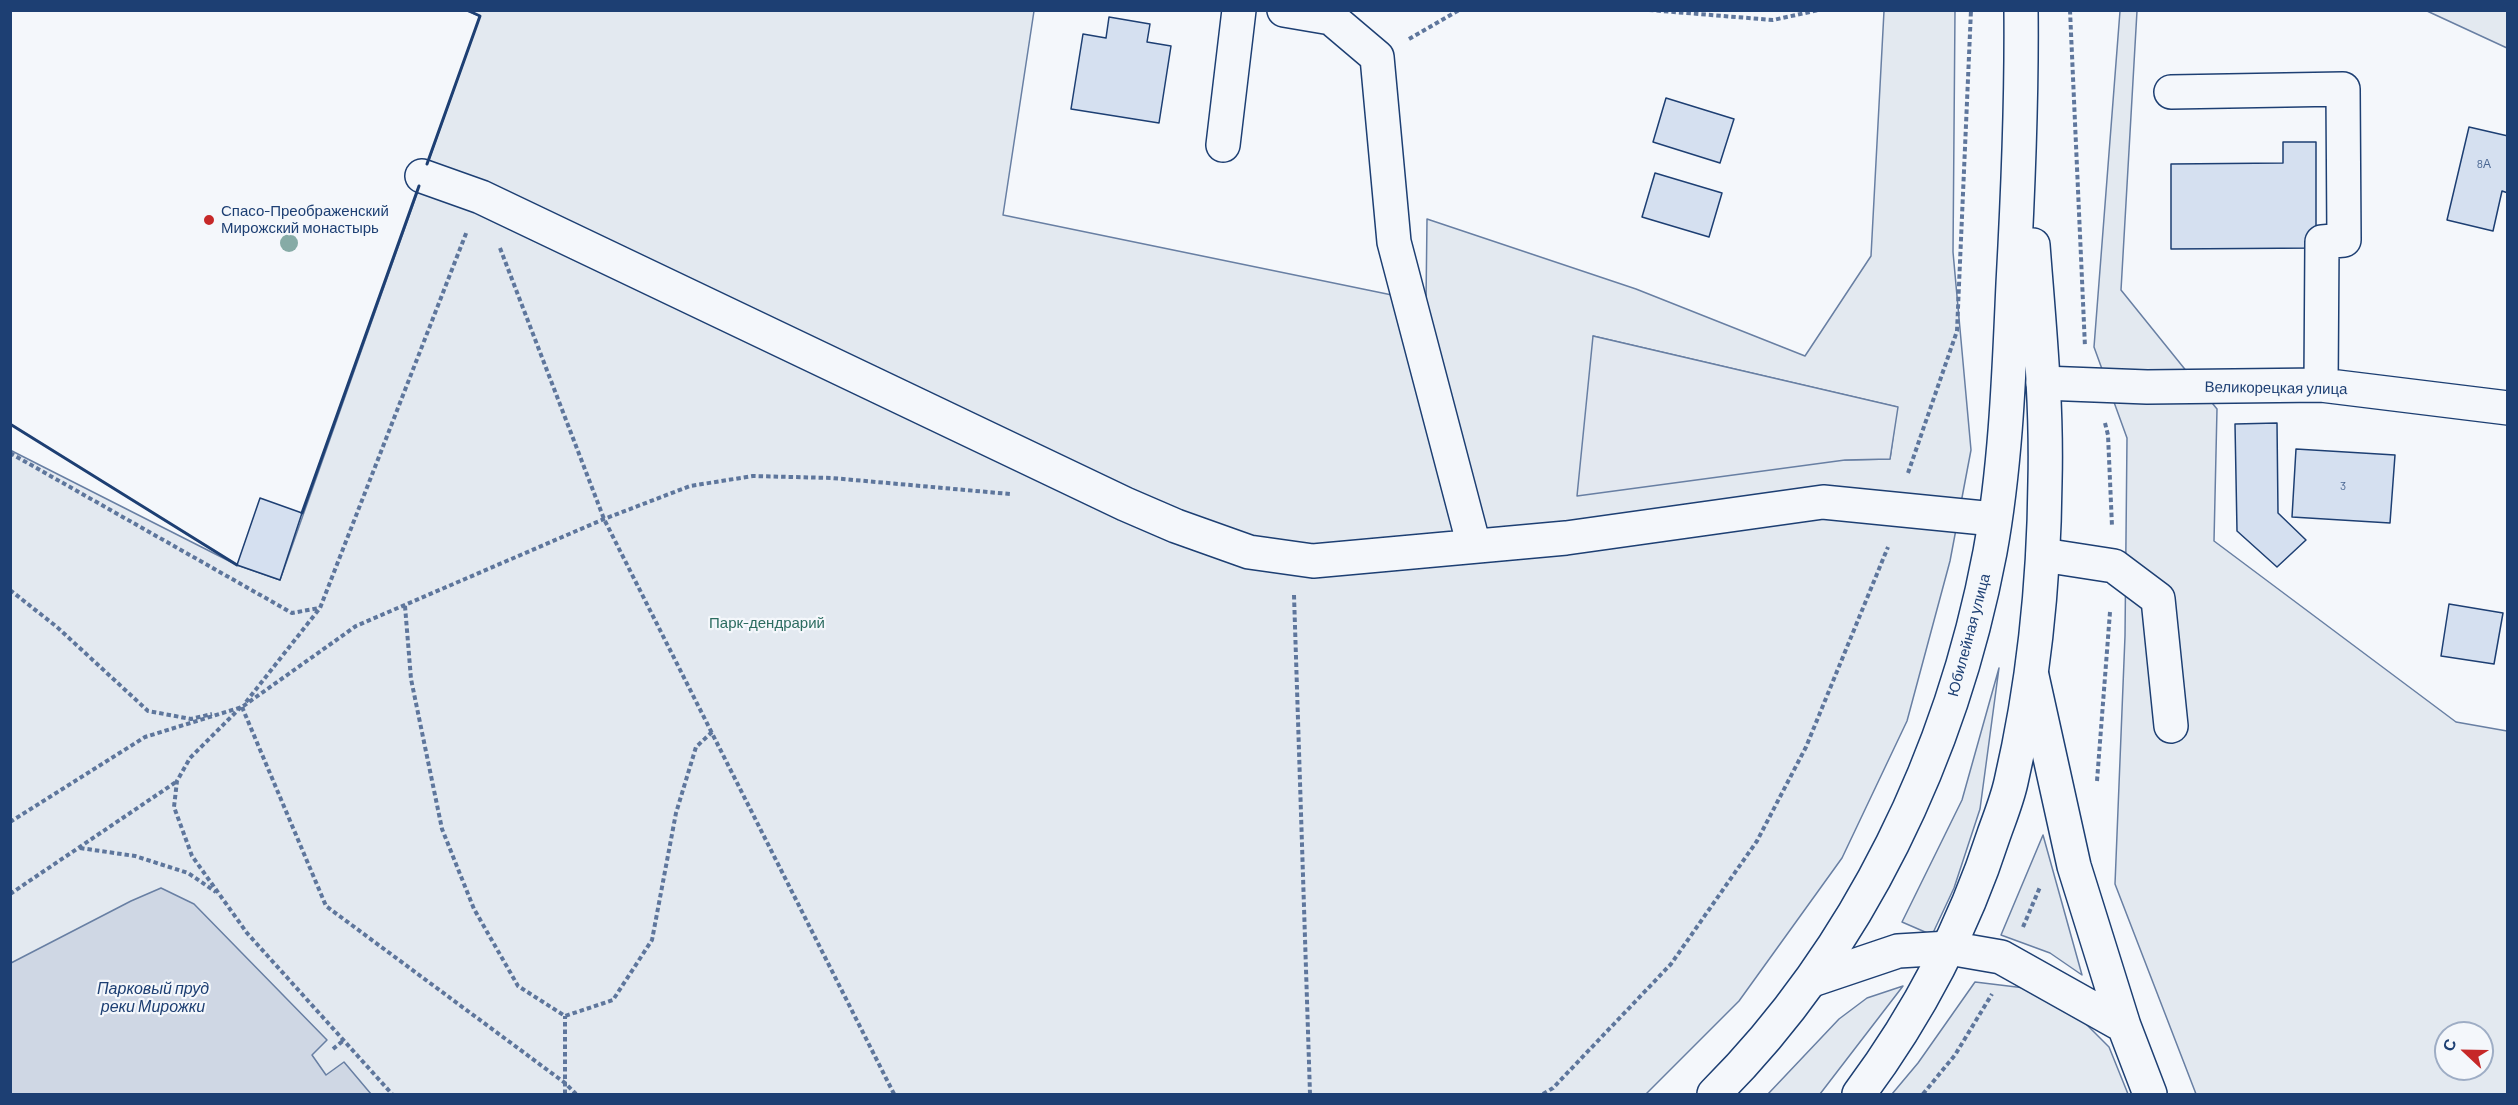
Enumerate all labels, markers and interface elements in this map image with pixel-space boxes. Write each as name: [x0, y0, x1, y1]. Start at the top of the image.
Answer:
house number: 8А: [2477, 157, 2491, 171]
place label: Спасо-Преображенский Мирожский монастырь: [221, 202, 389, 237]
marker: Спасо-Преображенский Мирожский монастырь: [202, 213, 216, 227]
street label: Великорецкая улица: [2204, 378, 2348, 398]
house number: 3: [2340, 479, 2346, 493]
street label: Юбилейная улица: [1944, 572, 1994, 698]
park label: Парк-дендрарий: [709, 614, 825, 632]
water label: Парковый пруд реки Мирожки: [97, 979, 209, 1017]
north arrow: [2434, 1021, 2494, 1081]
text: С: [2438, 1036, 2460, 1054]

